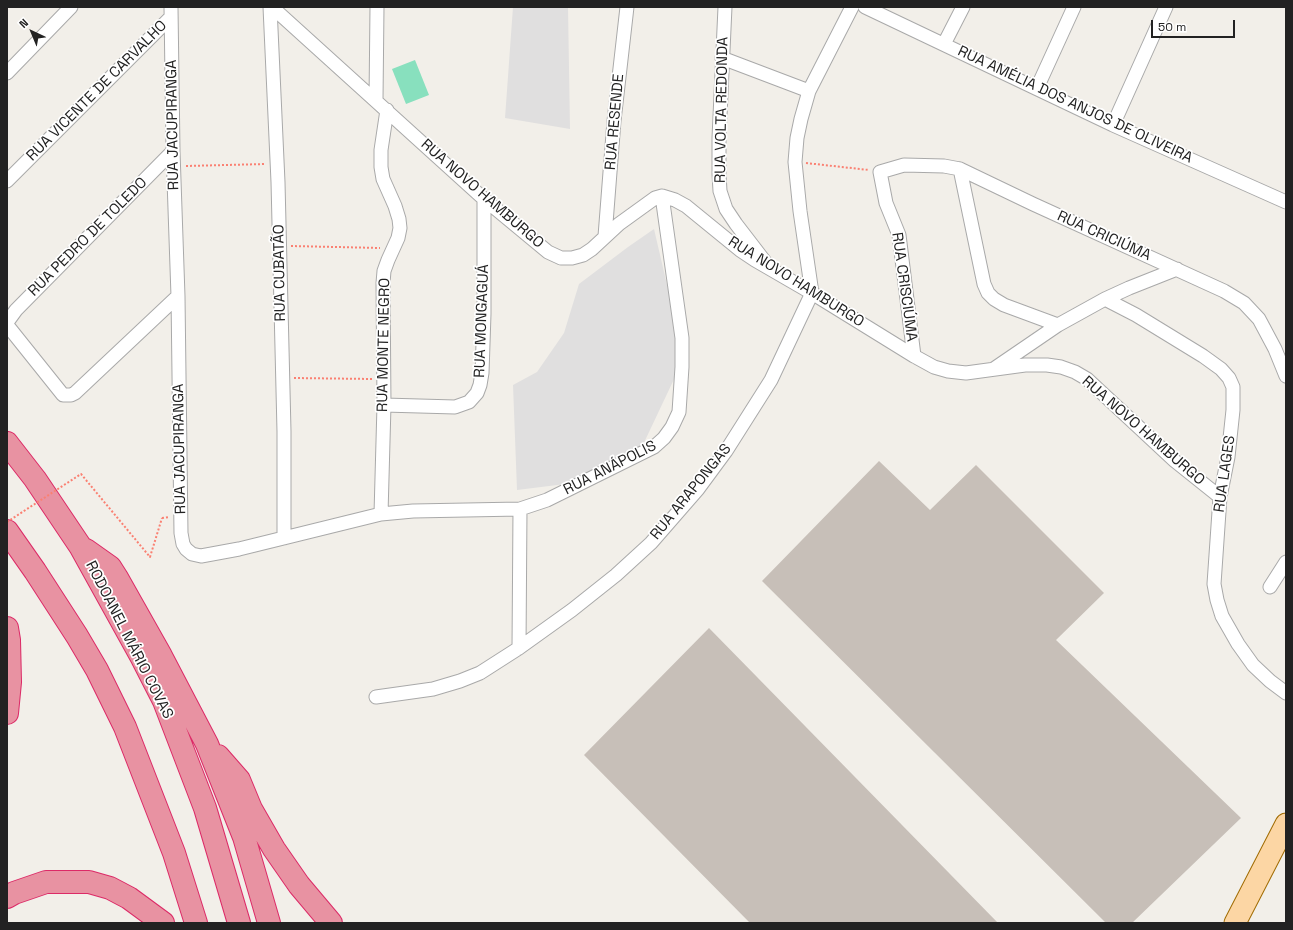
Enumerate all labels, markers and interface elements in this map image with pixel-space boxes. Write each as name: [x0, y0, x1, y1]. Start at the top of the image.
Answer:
north arrow: [12, 12, 52, 52]
scale bar: [1153, 12, 1237, 38]
street label: RUA VICENTE DE CARVALHO: [23, 17, 171, 165]
text: 50 m: [1158, 19, 1186, 35]
street label: RUA VOLTA REDONDA: [712, 37, 732, 183]
street label: RUA AMÉLIA DOS ANJOS DE OLIVEIRA: [955, 42, 1195, 168]
street label: RUA JACUPIRANGA: [163, 59, 183, 191]
street label: RUA RESENDE: [602, 73, 628, 171]
street label: RUA NOVO HAMBURGO: [417, 136, 547, 252]
street label: RUA PEDRO DE TOLEDO: [25, 174, 151, 300]
street label: RUA CRICIÚMA: [1054, 207, 1154, 265]
street label: RUA CUBATÃO: [270, 224, 290, 322]
street label: RUA CRISCIÚMA: [887, 231, 921, 343]
street label: RUA NOVO HAMBURGO: [725, 233, 867, 331]
street label: RUA MONGAGUÁ: [471, 264, 493, 378]
street label: RUA MONTE NEGRO: [374, 278, 394, 412]
street label: RUA NOVO HAMBURGO: [1078, 373, 1208, 489]
street label: RUA JACUPIRANGA: [170, 383, 190, 515]
street label: RUA LAGES: [1211, 434, 1239, 514]
street label: RUA ANÁPOLIS: [561, 437, 659, 499]
street label: RUA ARAPONGAS: [647, 440, 735, 544]
street label: RODOANEL MÁRIO COVAS: [81, 558, 177, 722]

